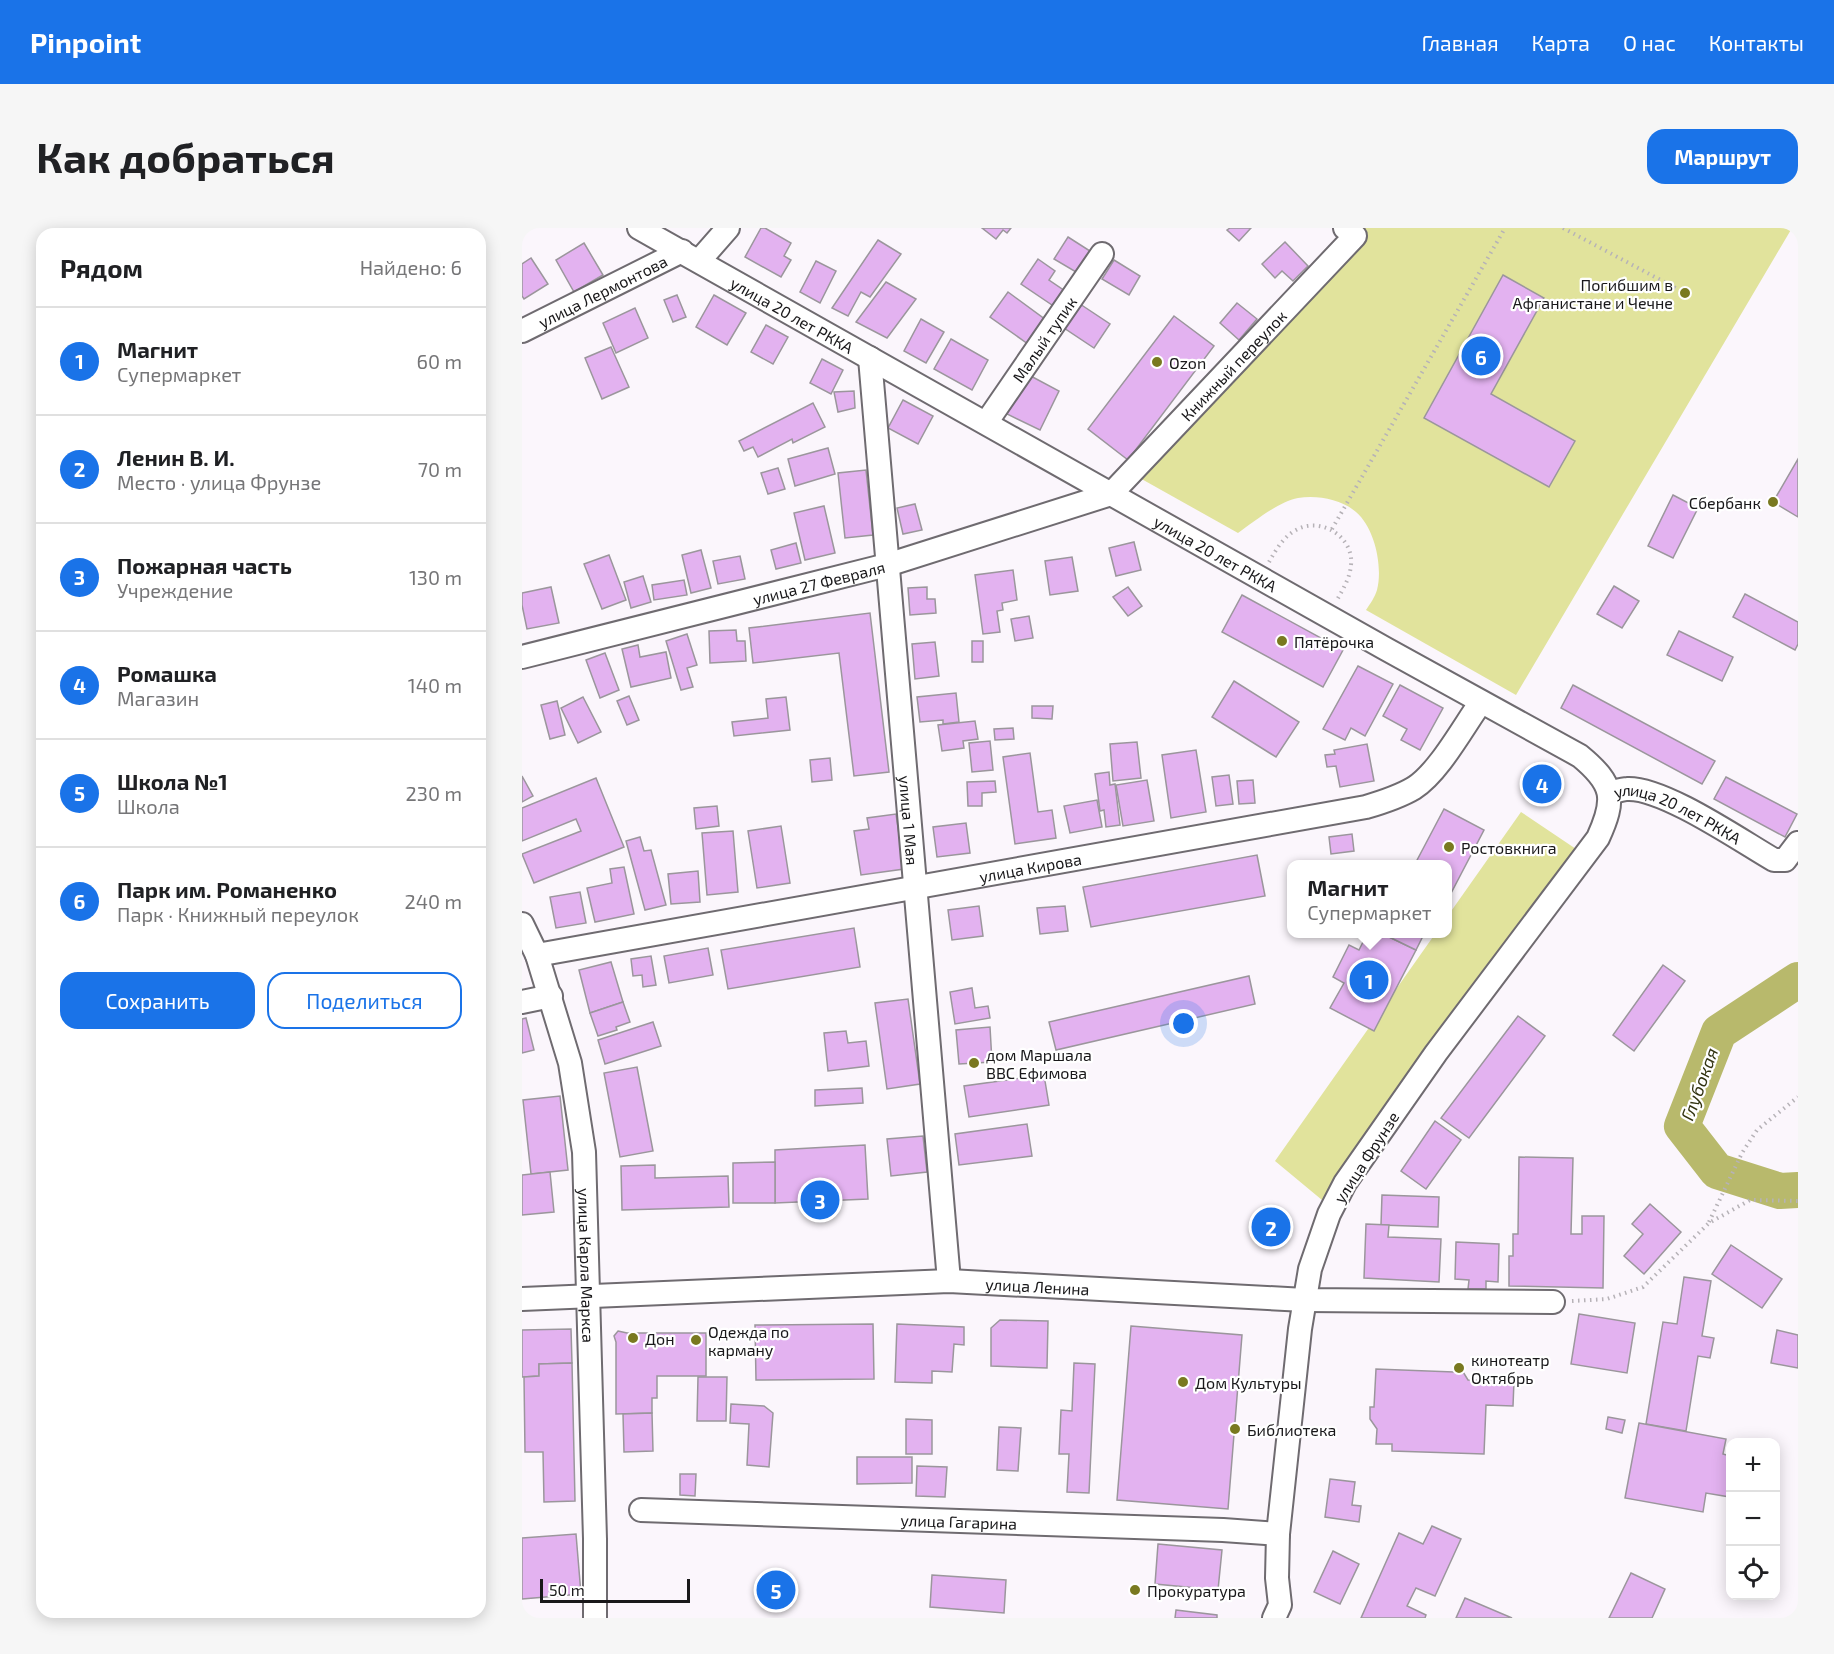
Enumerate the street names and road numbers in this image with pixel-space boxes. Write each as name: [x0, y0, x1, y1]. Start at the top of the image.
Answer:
street label: улица Лермонтова: [535, 251, 670, 332]
street label: улица 20 лет РККА: [727, 272, 857, 357]
street label: Малый тупик: [1008, 292, 1080, 385]
street label: Книжный переулок: [1176, 305, 1290, 424]
street label: улица 20 лет РККА: [1150, 511, 1280, 595]
street label: улица 27 Февраля: [751, 556, 887, 609]
street label: улица 1 Мая: [895, 775, 923, 866]
street label: улица 20 лет РККА: [1611, 779, 1745, 847]
street label: улица Кирова: [978, 849, 1083, 886]
street label: улица Фрунзе: [1329, 1108, 1403, 1207]
street label: улица Карла Маркса: [575, 1188, 599, 1343]
street label: улица Ленина: [985, 1273, 1090, 1298]
street label: улица Гагарина: [900, 1509, 1017, 1532]

